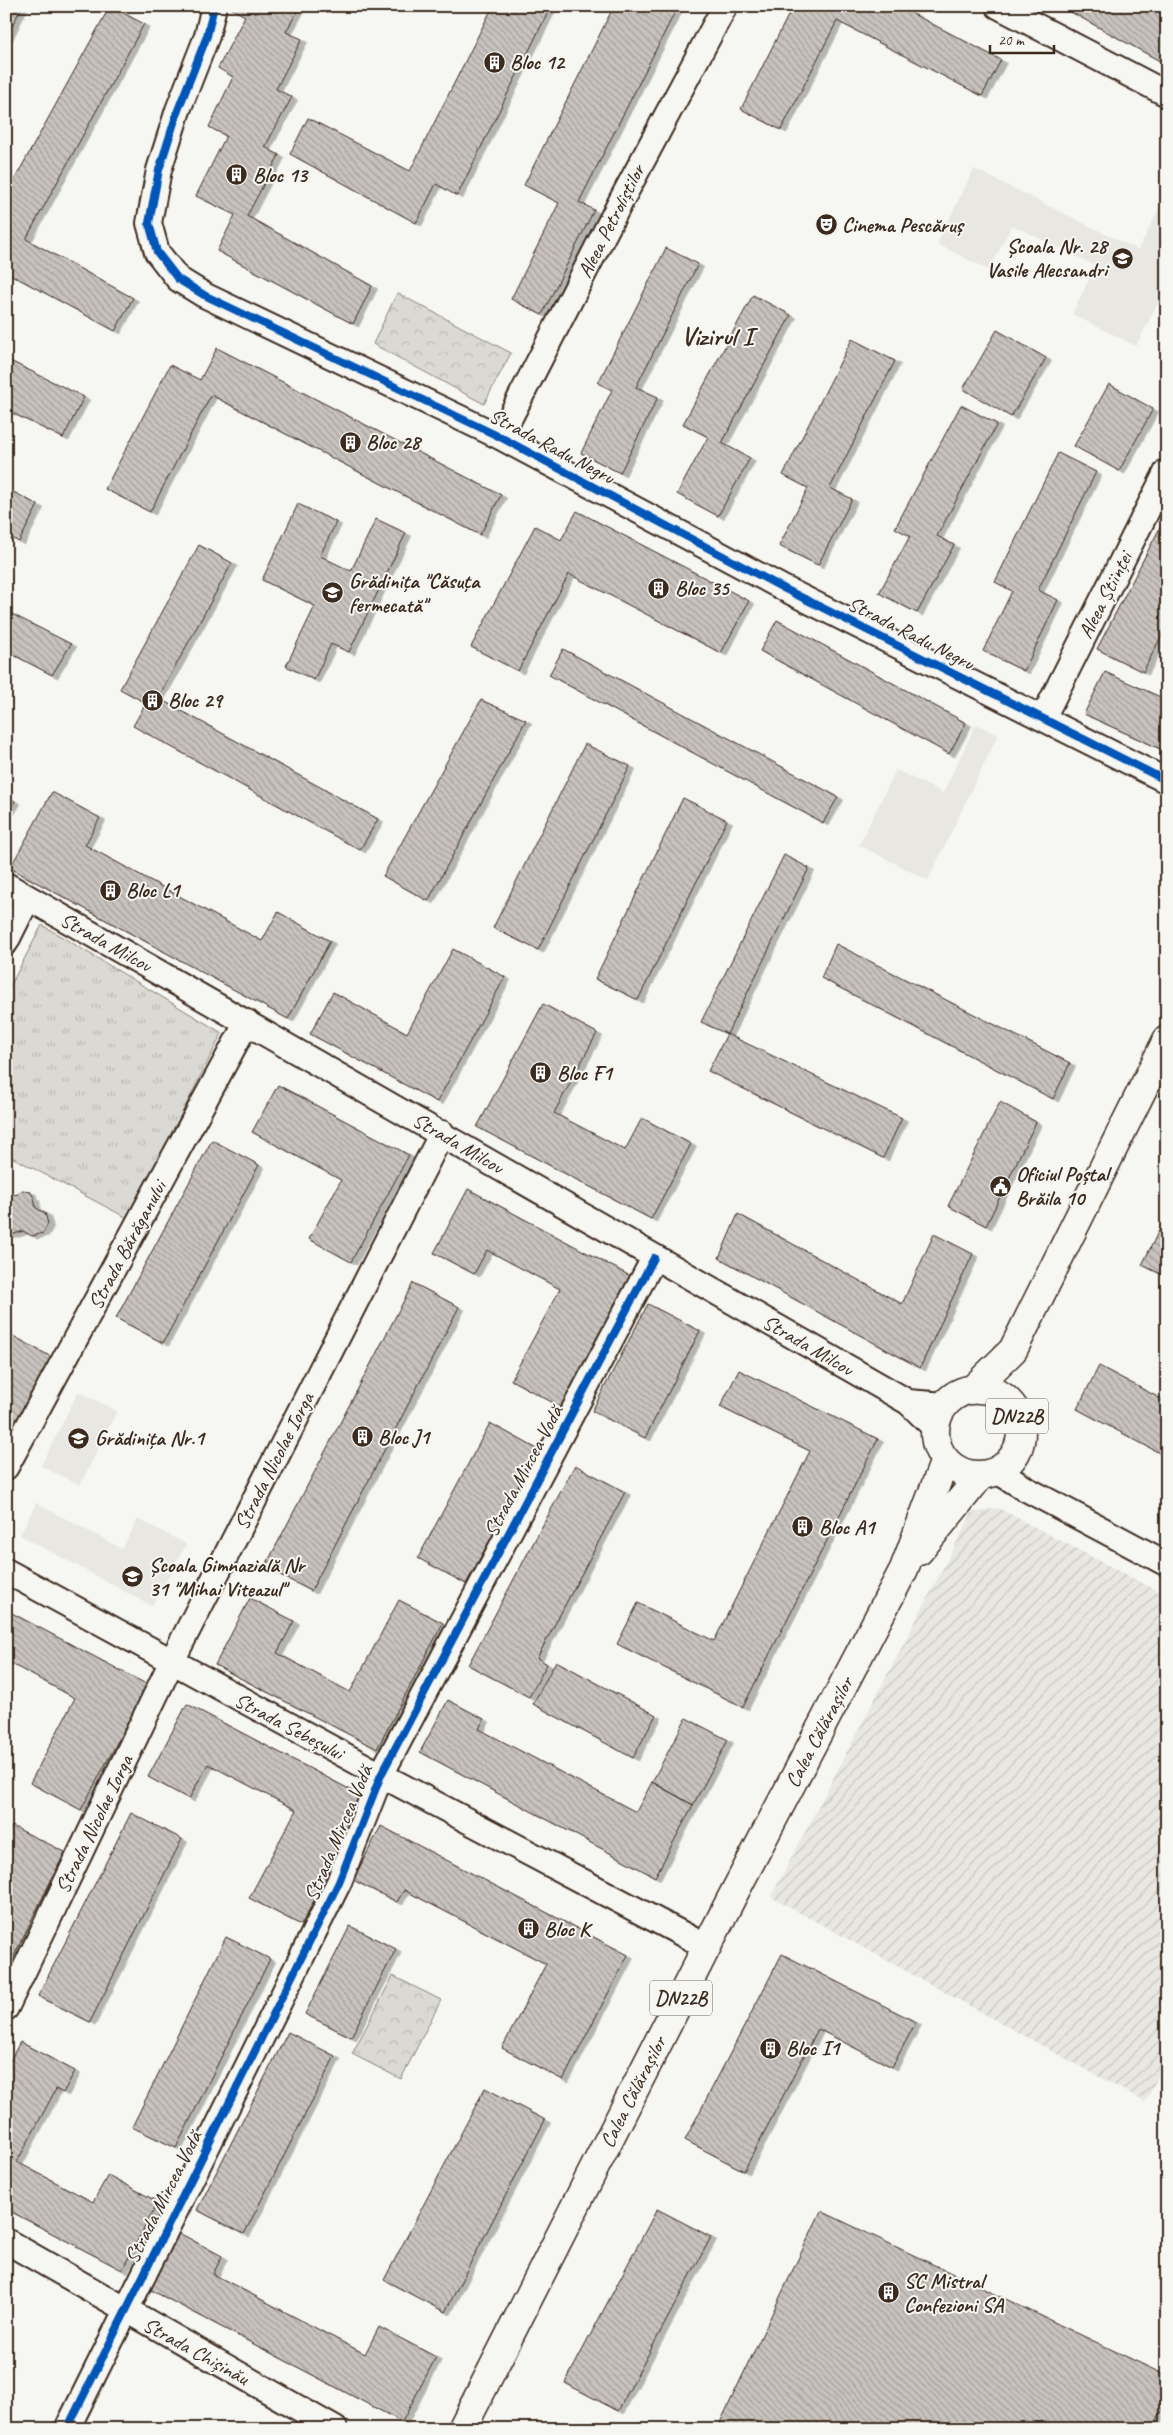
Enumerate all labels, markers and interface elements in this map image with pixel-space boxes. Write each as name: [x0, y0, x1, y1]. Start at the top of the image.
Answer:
scale bar: [990, 22, 1054, 54]
text: 20 m: [998, 31, 1025, 50]
place label: Bloc 12: [510, 49, 567, 75]
building icon: Bloc 12: [482, 50, 506, 74]
street label: Aleea Petroliștilor: [571, 159, 651, 282]
place label: Bloc 13: [253, 162, 310, 188]
building icon: Bloc 13: [225, 163, 249, 187]
place label: Cinema Pescăruș: [842, 212, 965, 238]
theatre icon: Cinema Pescăruș: [814, 213, 838, 237]
place label: Școala Nr. 28 Vasile Alecsandri: [986, 233, 1110, 283]
school or university icon: Școala Nr. 28 Vasile Alecsandri: [1111, 246, 1135, 270]
district label: Vizirul I: [681, 320, 759, 353]
street label: Strada Radu Negru: [485, 402, 620, 490]
place label: Bloc 28: [366, 429, 423, 455]
building icon: Bloc 28: [338, 430, 362, 454]
street label: Aleea Științei: [1072, 545, 1139, 643]
place label: Grădinița "Căsuța fermecată": [349, 568, 481, 618]
place label: Bloc 35: [675, 575, 731, 601]
building icon: Bloc 35: [647, 576, 671, 600]
school or university icon: Grădinița "Căsuța fermecată": [321, 581, 345, 605]
street label: Strada Radu Negru: [844, 590, 980, 676]
place label: Bloc 29: [168, 687, 225, 713]
building icon: Bloc 29: [140, 688, 164, 712]
place label: Bloc L1: [126, 877, 182, 903]
building icon: Bloc L1: [98, 878, 122, 902]
street label: Strada Milcov: [56, 906, 158, 979]
place label: Bloc F1: [557, 1060, 614, 1086]
building icon: Bloc F1: [529, 1061, 553, 1085]
street label: Strada Milcov: [408, 1107, 510, 1180]
place label: Oficiul Poștal Brăila 10: [1016, 1161, 1113, 1211]
street label: Strada Bărăganului: [82, 1173, 173, 1314]
public building icon: Oficiul Poștal Brăila 10: [988, 1174, 1012, 1198]
street label: Strada Milcov: [758, 1309, 860, 1382]
street label: Strada Nicolae Iorga: [228, 1387, 320, 1534]
road number: DN22B: [986, 1398, 1048, 1434]
street label: Strada Mircea Vodă: [478, 1399, 569, 1541]
place label: Bloc J1: [378, 1424, 432, 1450]
place label: Grădinița Nr.1: [95, 1425, 207, 1451]
building icon: Bloc J1: [350, 1425, 374, 1449]
school or university icon: Grădinița Nr.1: [67, 1426, 91, 1450]
place label: Bloc A1: [819, 1514, 877, 1540]
building icon: Bloc A1: [791, 1515, 815, 1539]
place label: Școala Gimnazială Nr 31 "Mihai Viteazul": [149, 1552, 307, 1602]
school or university icon: Școala Gimnazială Nr 31 "Mihai Viteazul": [121, 1565, 145, 1589]
street label: Calea Călărașilor: [779, 1671, 860, 1792]
street label: Strada Sebeșului: [230, 1686, 351, 1767]
street label: Strada Nicolae Iorga: [49, 1749, 139, 1897]
street label: Strada Mircea Vodă: [298, 1760, 379, 1905]
place label: Bloc K: [544, 1916, 593, 1942]
building icon: Bloc K: [516, 1917, 540, 1941]
road number: DN22B: [650, 1980, 712, 2016]
street label: Calea Călărașilor: [594, 2031, 673, 2152]
place label: Bloc I1: [786, 2035, 842, 2061]
building icon: Bloc I1: [758, 2036, 782, 2060]
street label: Strada Mircea Vodă: [119, 2125, 208, 2267]
place label: SC Mistral Confezioni SA: [904, 2268, 1004, 2318]
building icon: SC Mistral Confezioni SA: [876, 2281, 900, 2305]
street label: Strada Chișinău: [138, 2311, 255, 2391]

